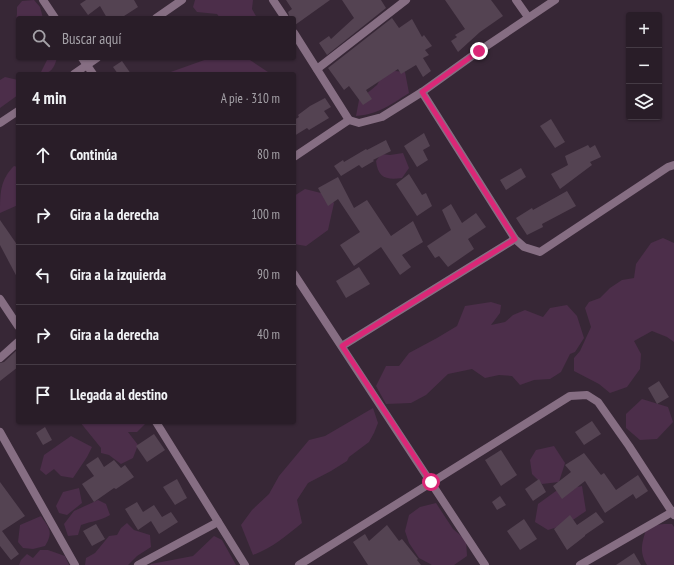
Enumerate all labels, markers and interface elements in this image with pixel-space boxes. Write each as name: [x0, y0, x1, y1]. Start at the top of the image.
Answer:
map controls: [626, 12, 662, 120]
button: +: [626, 12, 662, 48]
search box: [16, 16, 296, 60]
icon: search: [30, 27, 52, 49]
text: Buscar aquí: [62, 29, 122, 48]
route end: [470, 42, 488, 60]
button: −: [626, 48, 662, 84]
button: layers: [626, 84, 662, 120]
text: 4 min: [32, 87, 66, 109]
text: A pie · 310 m: [221, 90, 280, 107]
icon: ahead: [32, 144, 54, 166]
text: Continúa: [70, 145, 117, 164]
text: 80 m: [257, 146, 280, 163]
icon: right: [32, 204, 54, 226]
text: Gira a la derecha: [70, 205, 159, 224]
text: 100 m: [251, 206, 280, 223]
icon: left: [32, 264, 54, 286]
text: Gira a la izquierda: [70, 265, 166, 284]
text: 90 m: [257, 266, 280, 283]
icon: right: [32, 324, 54, 346]
text: Gira a la derecha: [70, 325, 159, 344]
text: 40 m: [257, 326, 280, 343]
icon: arrive: [32, 384, 54, 406]
text: Llegada al destino: [70, 385, 168, 404]
route start: [422, 473, 440, 491]

